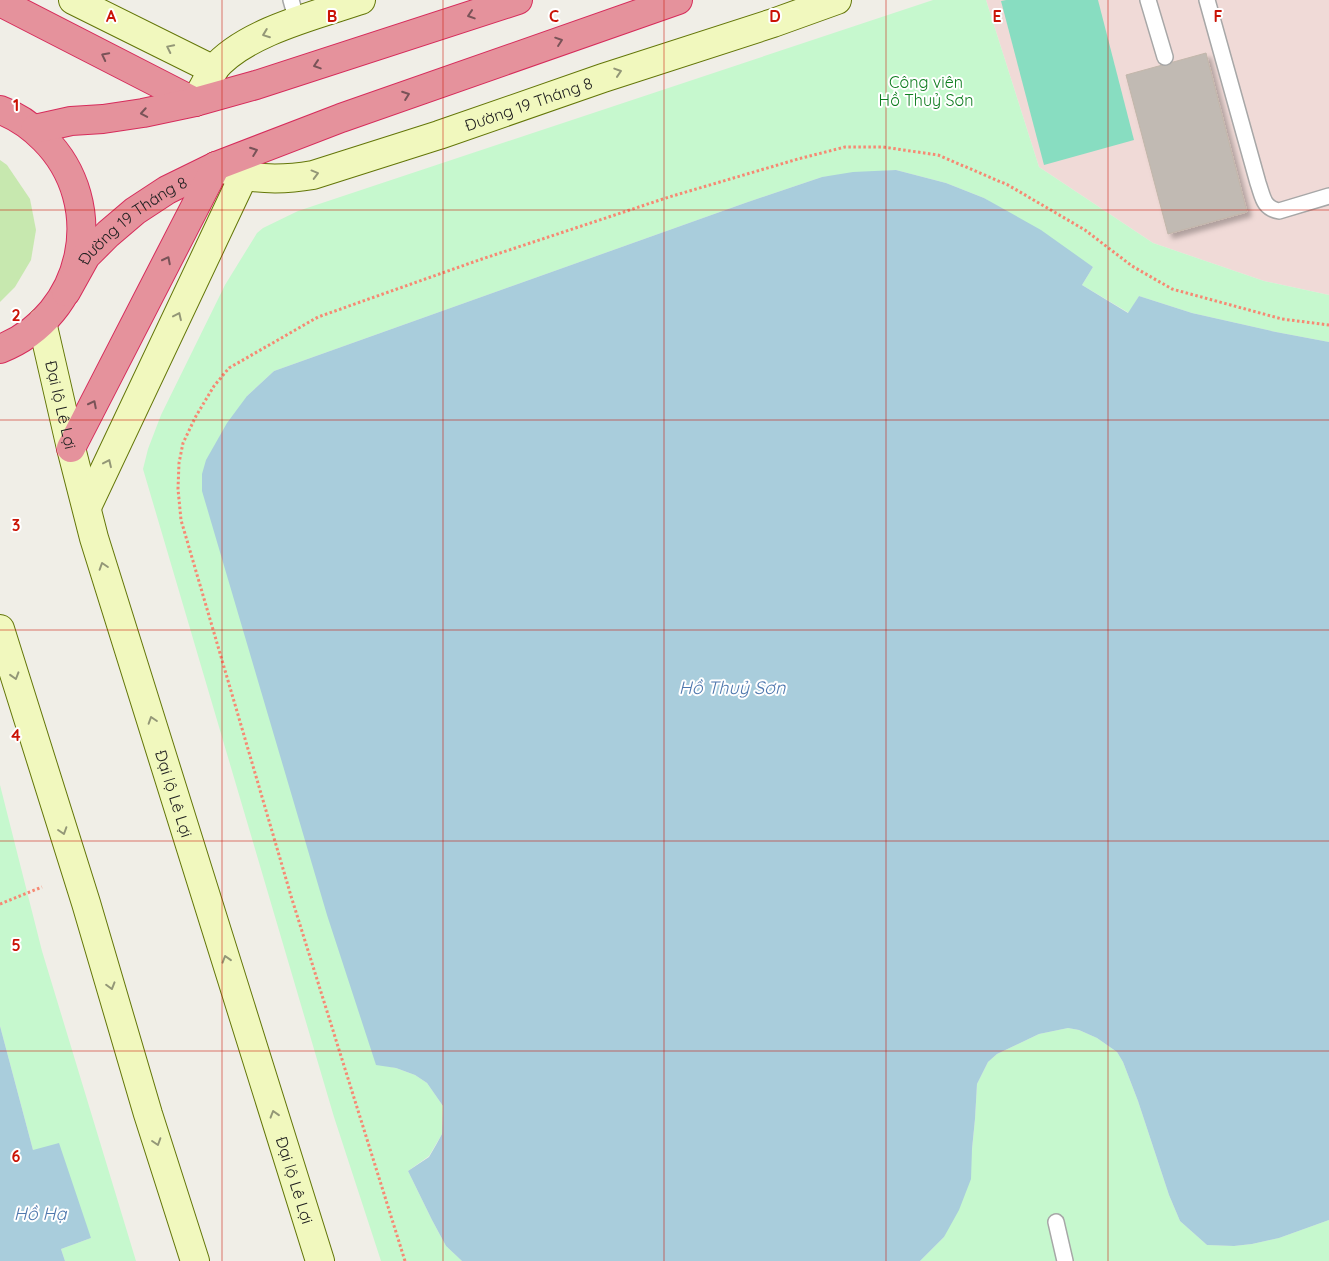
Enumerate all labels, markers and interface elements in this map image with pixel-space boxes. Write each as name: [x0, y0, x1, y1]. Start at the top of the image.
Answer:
text: A: [106, 6, 117, 26]
text: B: [327, 6, 337, 26]
text: C: [549, 6, 559, 26]
text: D: [769, 6, 781, 26]
text: E: [992, 6, 1002, 26]
text: F: [1214, 6, 1223, 26]
one-way arrow: [468, 9, 476, 19]
one-way arrow: [262, 27, 271, 38]
one-way arrow: [555, 37, 563, 47]
one-way arrow: [166, 44, 175, 54]
one-way arrow: [101, 52, 110, 62]
one-way arrow: [313, 59, 322, 69]
one-way arrow: [614, 68, 622, 78]
street label: Đường 19 Tháng 8: [462, 72, 595, 135]
park label: Công viên Hồ Thuỷ Sơn: [879, 72, 973, 110]
one-way arrow: [402, 91, 410, 101]
text: 1: [13, 95, 19, 115]
one-way arrow: [139, 107, 148, 117]
one-way arrow: [249, 147, 258, 157]
one-way arrow: [310, 169, 318, 179]
street label: Đường 19 Tháng 8: [73, 172, 190, 268]
one-way arrow: [161, 256, 171, 265]
text: 2: [11, 305, 21, 325]
one-way arrow: [171, 312, 182, 321]
street label: Đại lộ Lê Lợi: [41, 359, 81, 451]
one-way arrow: [87, 400, 97, 409]
one-way arrow: [101, 459, 111, 468]
text: 3: [12, 515, 20, 535]
one-way arrow: [98, 562, 108, 570]
one-way arrow: [9, 671, 19, 680]
water label: Hồ Thuỷ Sơn: [679, 676, 786, 699]
one-way arrow: [147, 717, 157, 725]
text: 4: [11, 725, 21, 745]
street label: Đại lộ Lê Lợi: [151, 748, 197, 840]
one-way arrow: [58, 826, 68, 834]
text: 5: [11, 935, 21, 955]
one-way arrow: [222, 956, 232, 964]
one-way arrow: [105, 982, 115, 990]
one-way arrow: [270, 1111, 280, 1119]
street label: Đại lộ Lê Lợi: [272, 1134, 318, 1226]
one-way arrow: [151, 1137, 161, 1146]
text: 6: [12, 1146, 21, 1166]
water label: Hồ Hạ: [14, 1202, 67, 1225]

